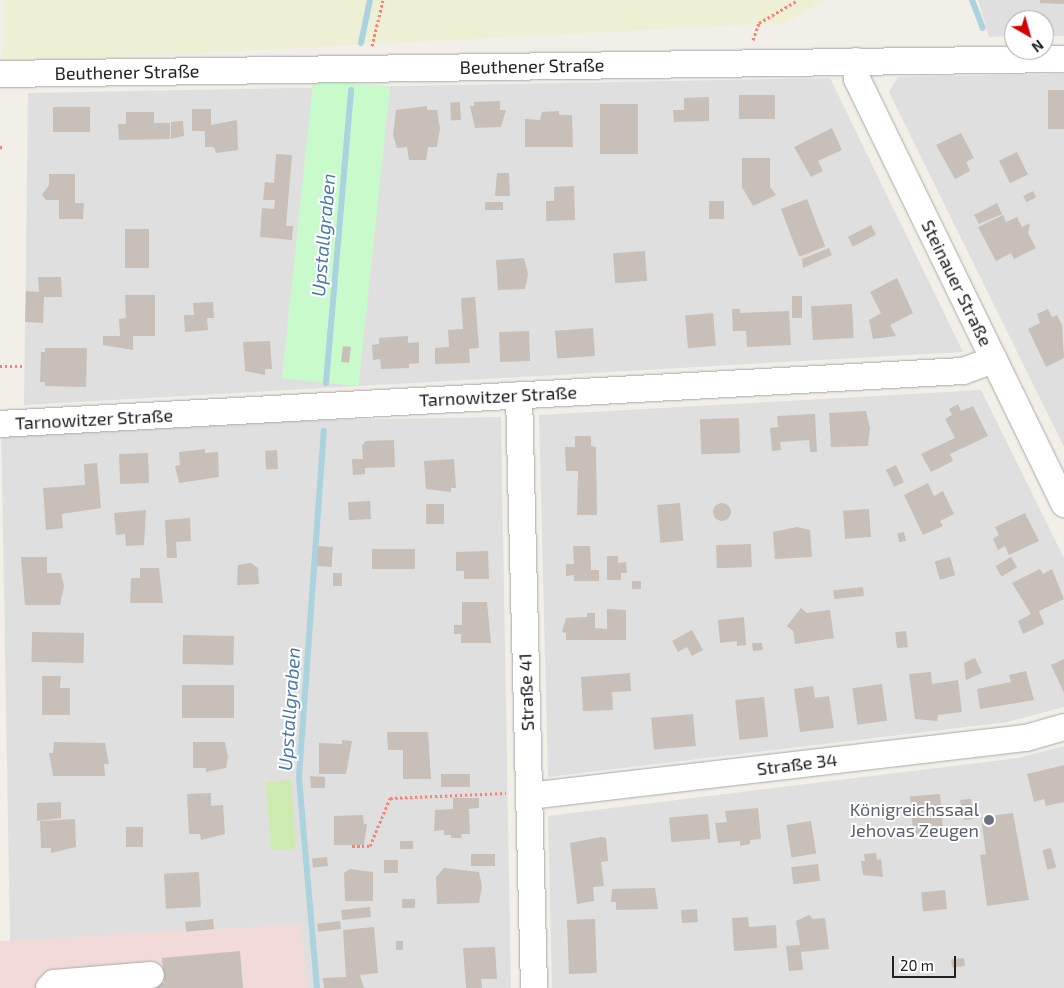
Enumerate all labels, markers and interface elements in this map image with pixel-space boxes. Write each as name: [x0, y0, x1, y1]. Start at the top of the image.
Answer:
north arrow: [1004, 10, 1054, 60]
text: N: [1029, 37, 1047, 56]
street label: Beuthener Straße: [459, 54, 605, 78]
street label: Beuthener Straße: [54, 60, 200, 84]
water label: Upstallgraben: [306, 172, 340, 298]
street label: Steinauer Straße: [917, 216, 997, 350]
street label: Tarnowitzer Straße: [418, 381, 578, 411]
street label: Tarnowitzer Straße: [14, 404, 174, 434]
water label: Upstallgraben: [273, 647, 305, 771]
street label: Straße 41: [514, 653, 538, 731]
street label: Straße 34: [756, 748, 838, 780]
place label: Königreichssaal Jehovas Zeugen: [850, 799, 979, 842]
marker: Königreichssaal Jehovas Zeugen: [983, 814, 995, 826]
scale bar: [894, 946, 958, 978]
text: 20 m: [900, 956, 934, 974]

